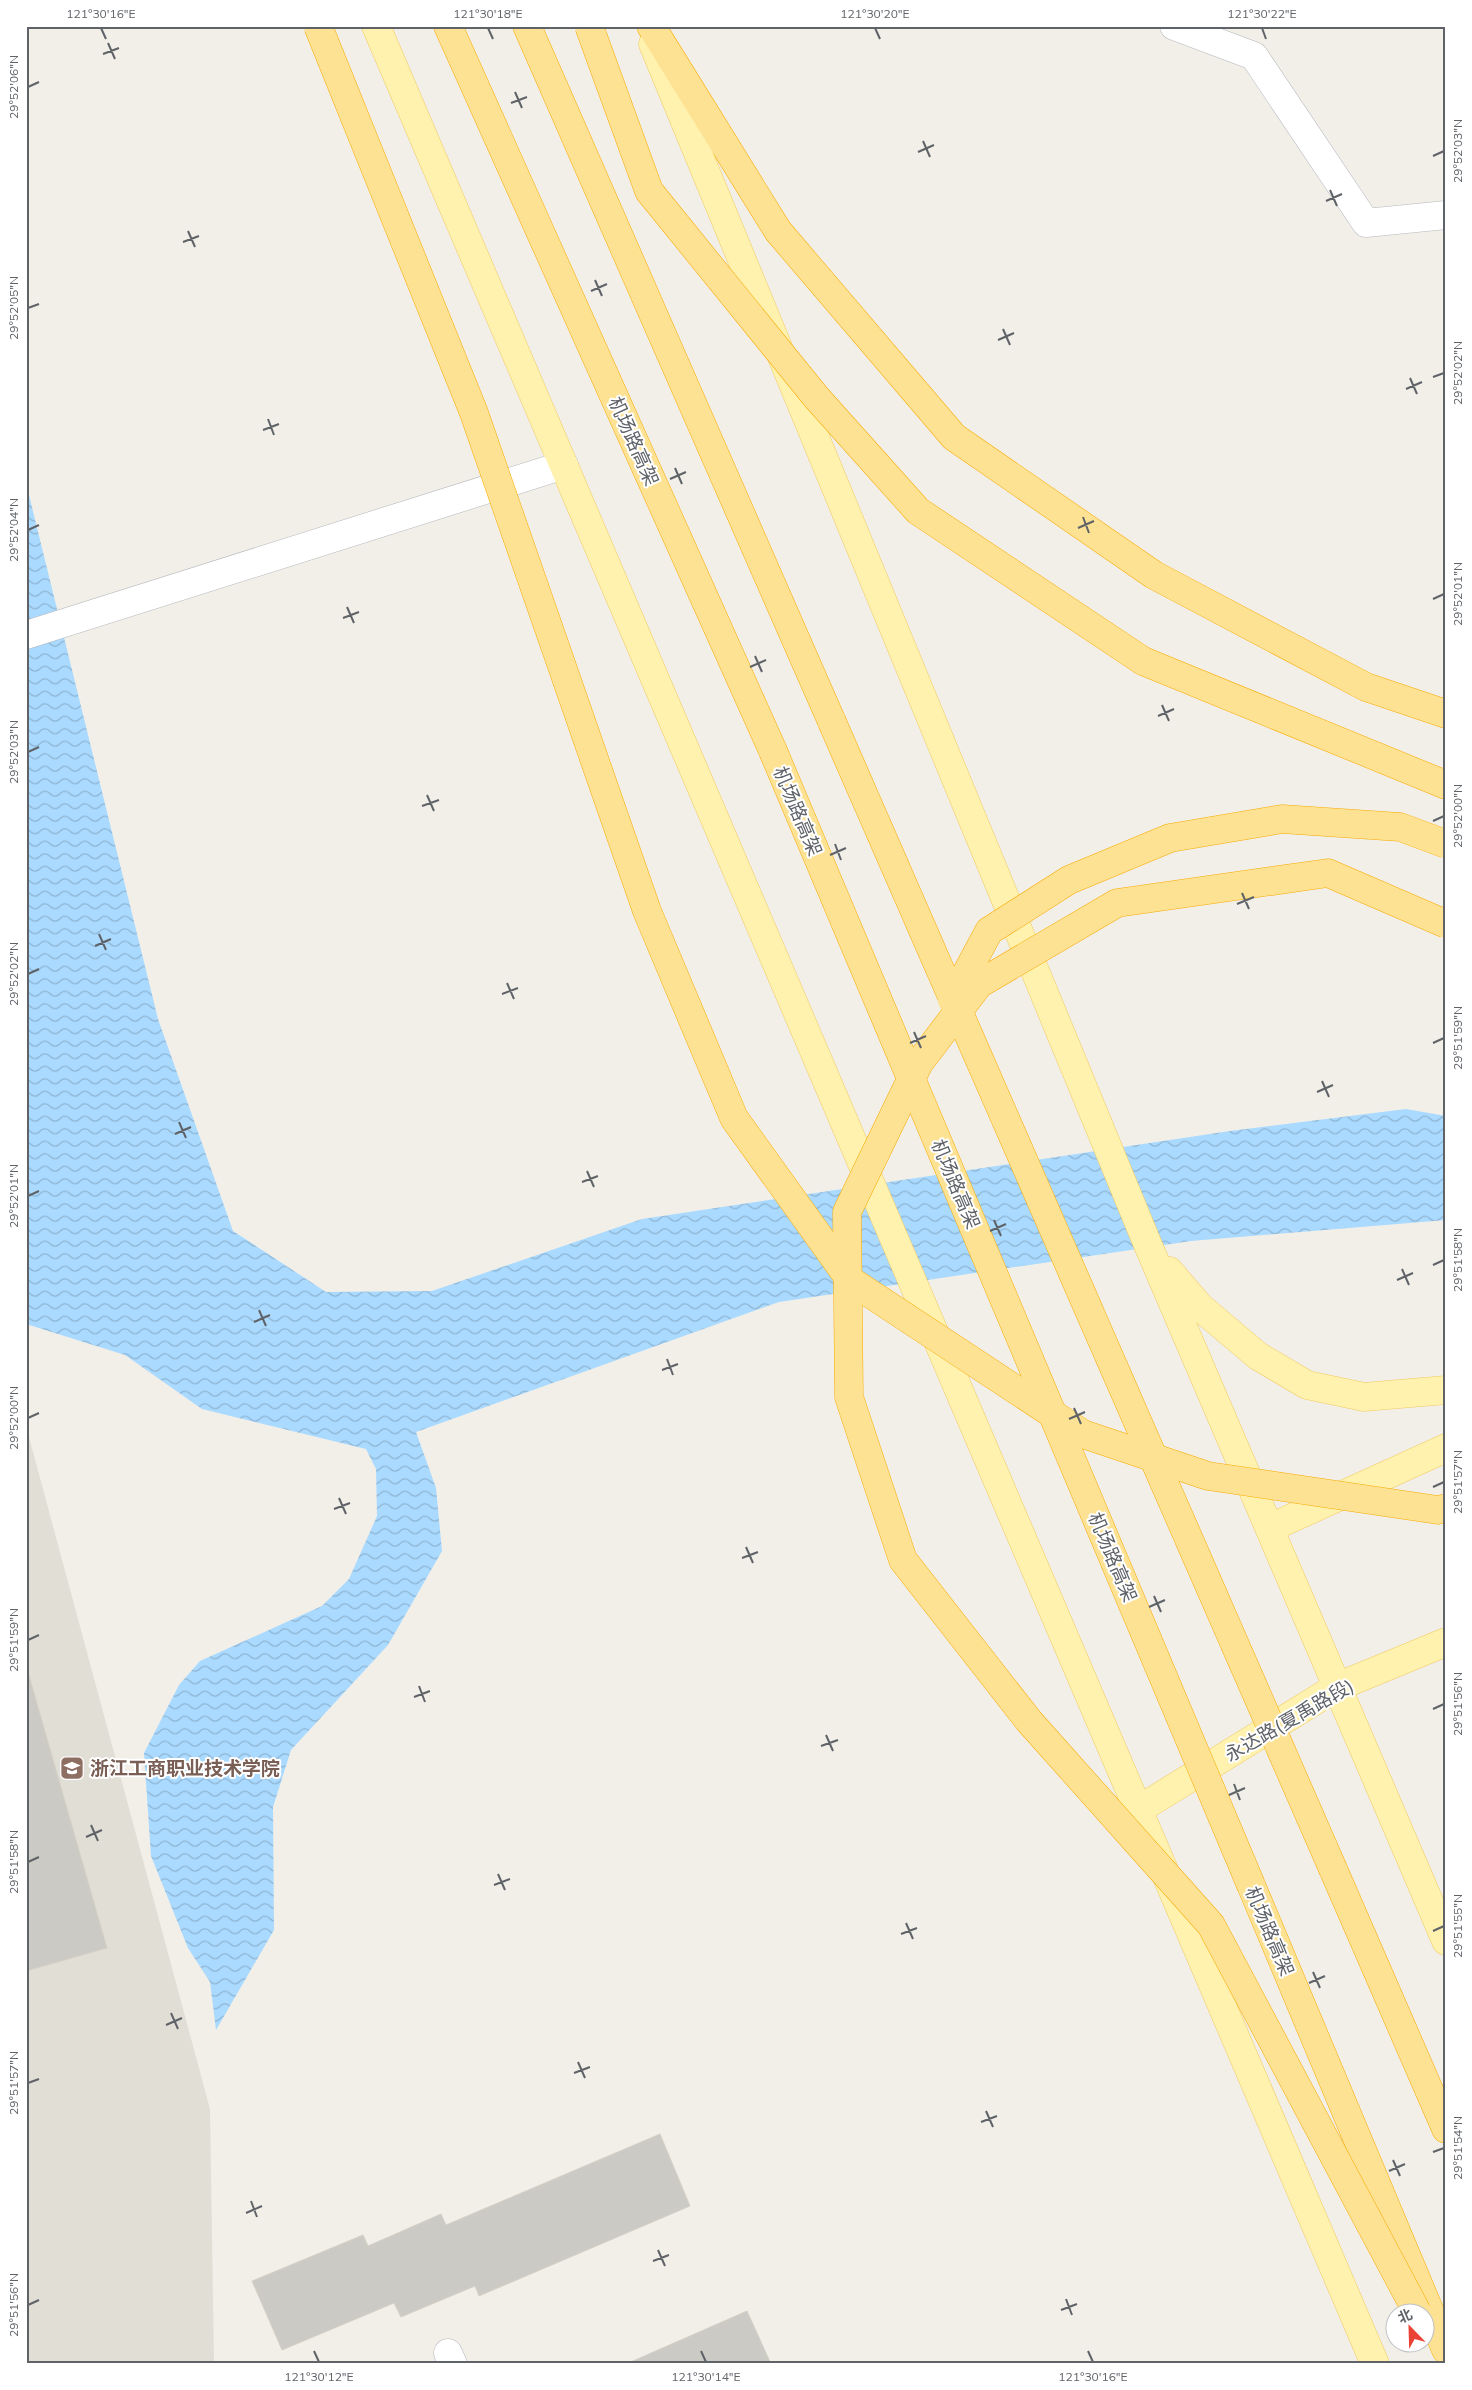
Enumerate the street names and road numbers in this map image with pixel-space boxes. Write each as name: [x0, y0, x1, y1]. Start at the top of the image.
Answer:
street label: 机场路高架: [604, 393, 664, 489]
street label: 机场路高架: [768, 763, 828, 859]
street label: 机场路高架: [926, 1136, 986, 1232]
street label: 机场路高架: [1083, 1509, 1143, 1605]
street label: 永达路(夏禹路段): [1220, 1673, 1358, 1767]
street label: 机场路高架: [1240, 1883, 1300, 1979]

